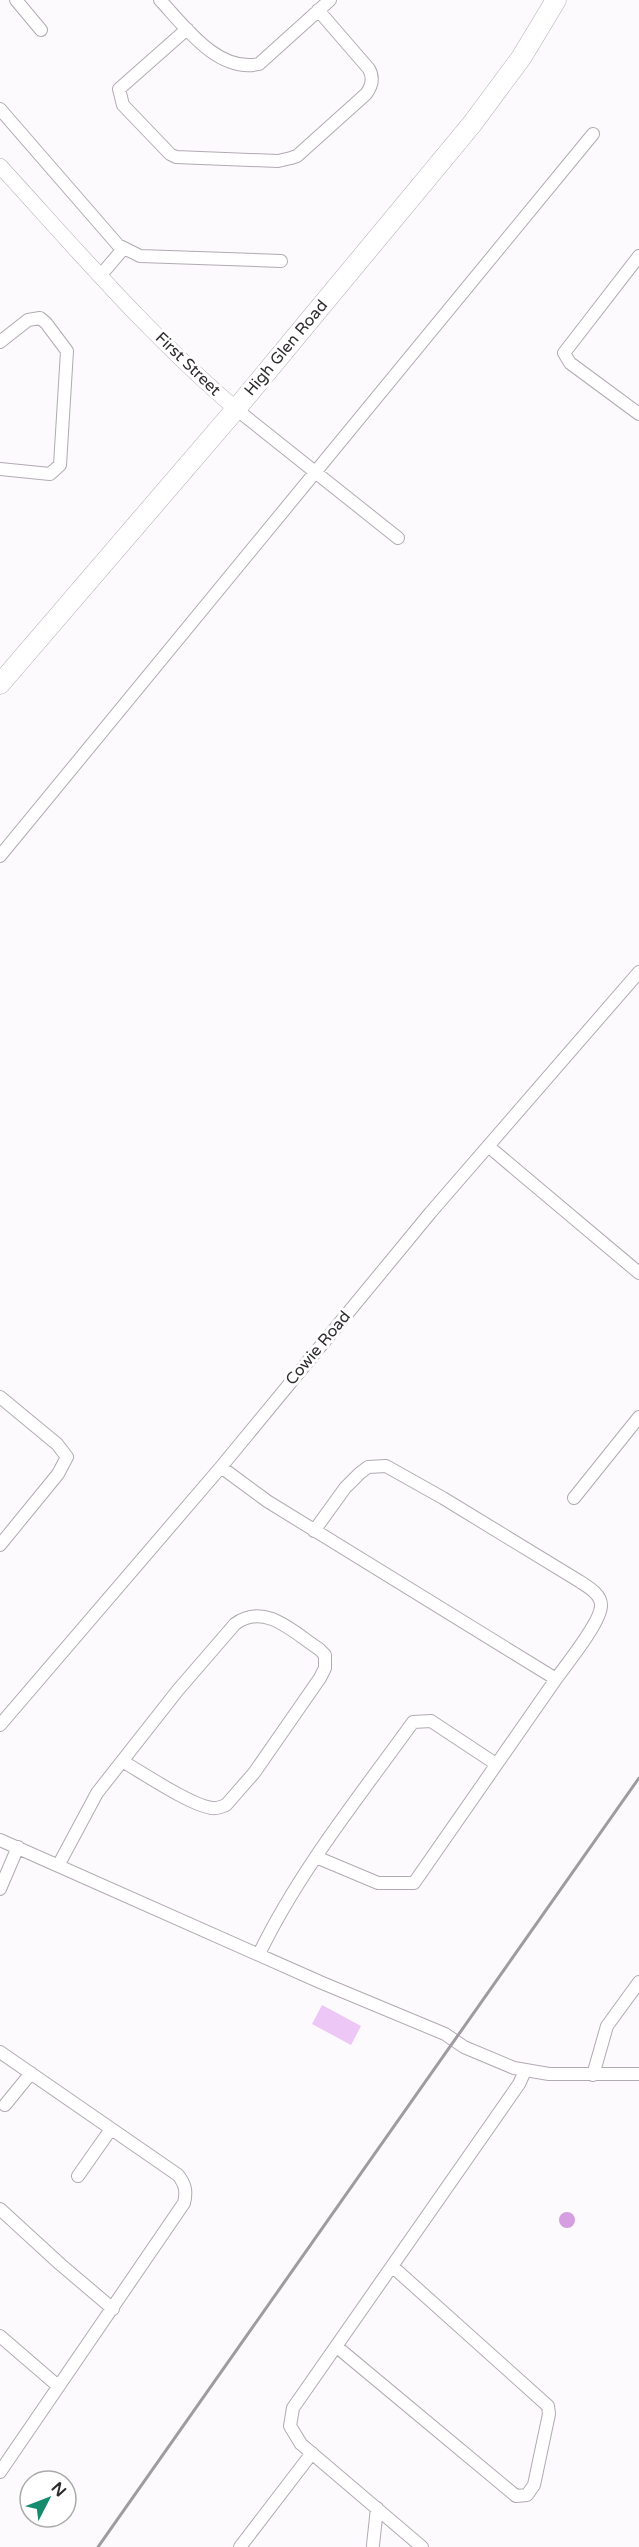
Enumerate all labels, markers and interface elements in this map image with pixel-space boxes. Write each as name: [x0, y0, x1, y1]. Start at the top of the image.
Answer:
street label: High Glen Road: [240, 296, 332, 400]
street label: First Street: [151, 328, 225, 400]
street label: Cowie Road: [281, 1307, 355, 1389]
north arrow: [18, 2469, 78, 2529]
text: N: [47, 2478, 70, 2501]

